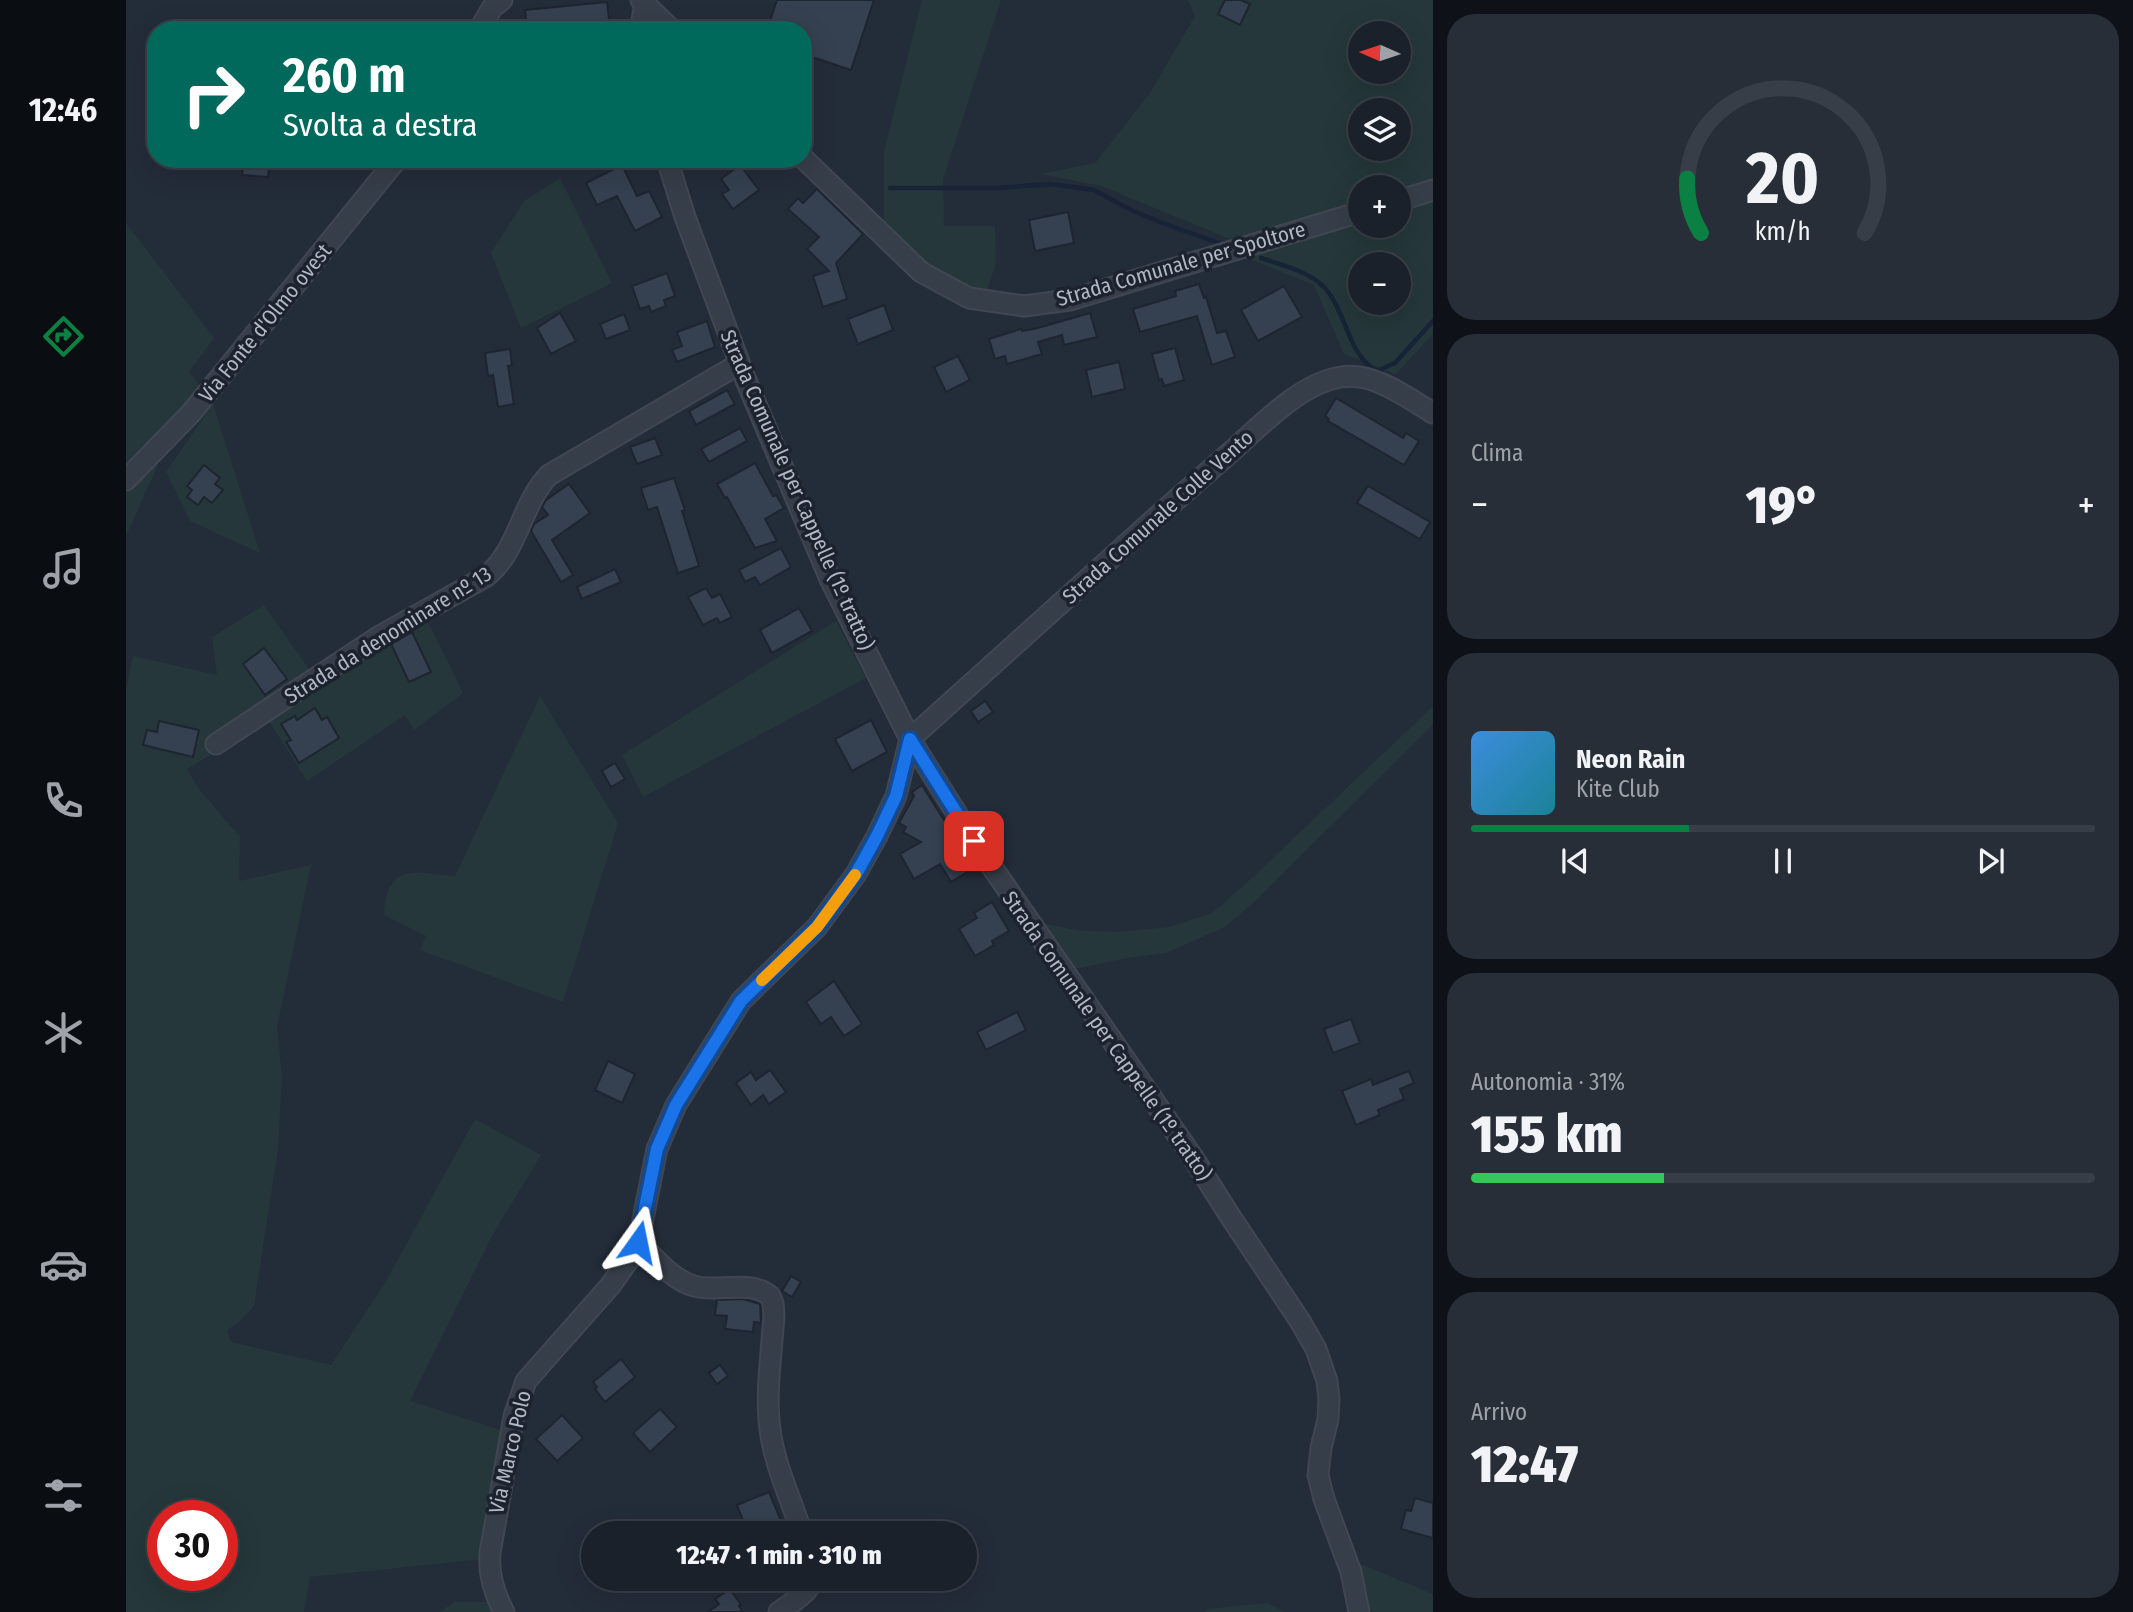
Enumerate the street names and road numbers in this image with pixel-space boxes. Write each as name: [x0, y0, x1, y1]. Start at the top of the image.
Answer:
street label: Strada Comunale per Spoltore: [1054, 216, 1308, 312]
street label: Via Fonte d'Olmo ovest: [193, 238, 337, 408]
street label: Strada Comunale per Cappelle (1º tratto): [714, 326, 880, 654]
street label: Strada Comunale Colle Vento: [1057, 424, 1259, 610]
street label: Strada da denominare nº 13: [280, 561, 496, 709]
street label: Strada Comunale per Cappelle (1º tratto): [997, 886, 1217, 1186]
street label: Via Marco Polo: [483, 1388, 537, 1516]

